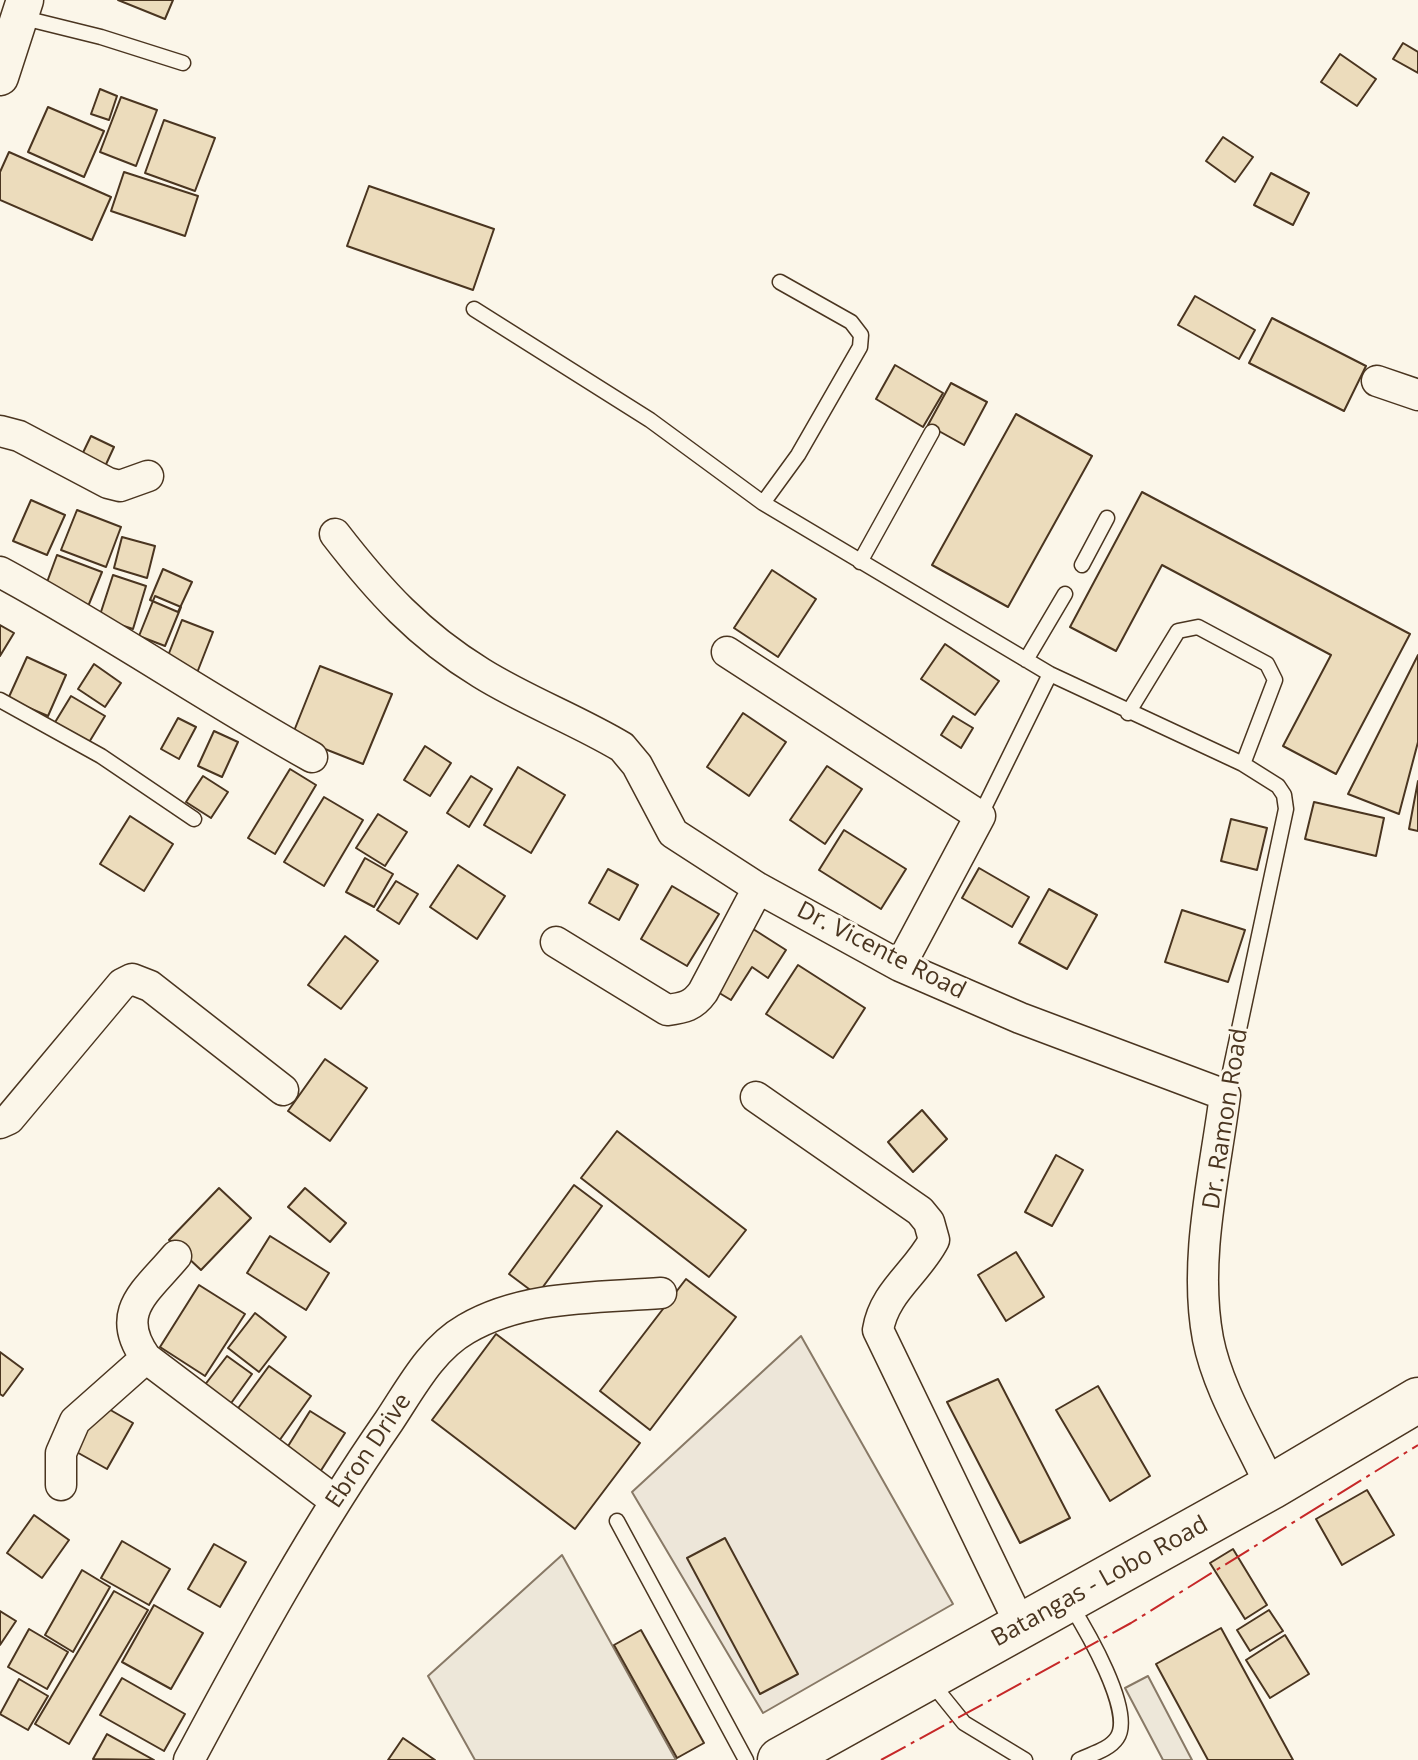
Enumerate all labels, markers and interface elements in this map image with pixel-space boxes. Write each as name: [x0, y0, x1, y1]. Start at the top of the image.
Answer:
street label: Dr. Vicente Road: [792, 896, 970, 1006]
street label: Dr. Ramon Road: [1197, 1026, 1255, 1212]
street label: Ebron Drive: [320, 1388, 418, 1514]
street label: Batangas - Lobo Road: [987, 1510, 1213, 1654]

